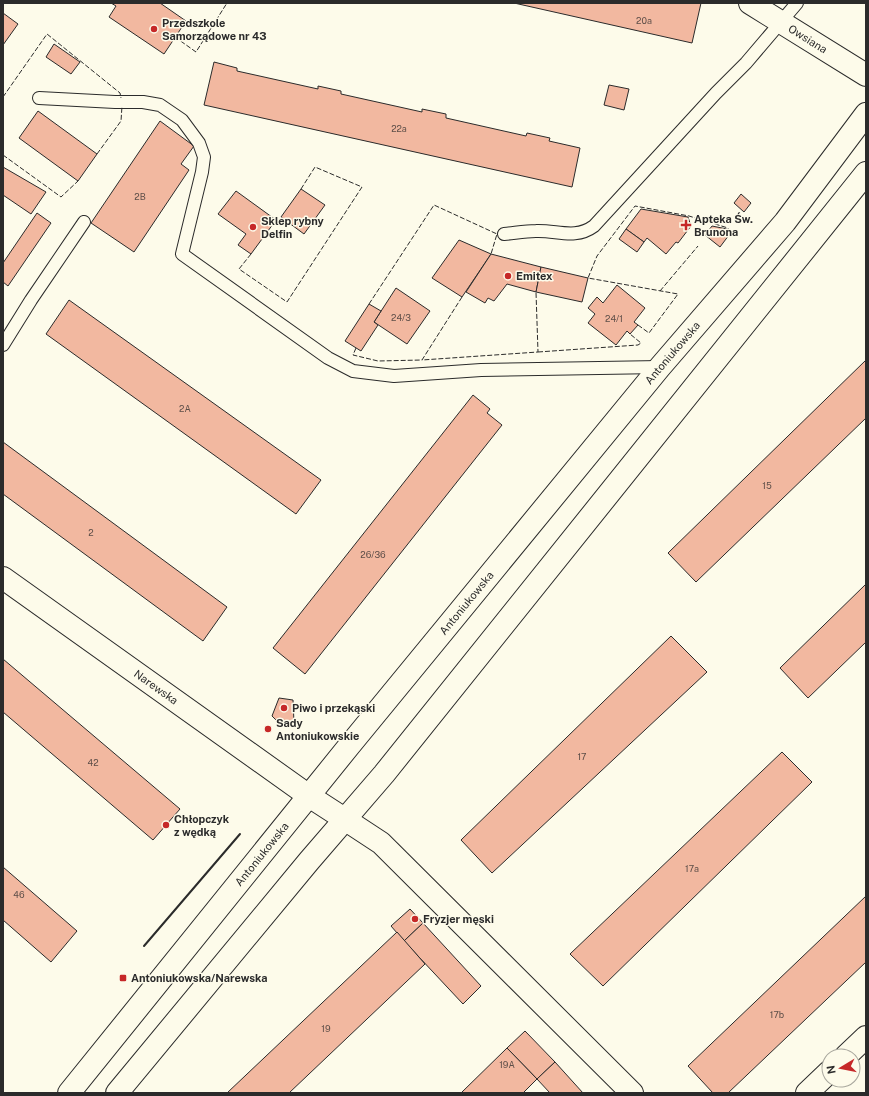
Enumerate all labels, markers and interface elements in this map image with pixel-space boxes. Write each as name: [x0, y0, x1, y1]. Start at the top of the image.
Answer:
house number: 20a: [636, 15, 652, 26]
place label: Przedszkole Samorządowe nr 43: [162, 17, 267, 42]
street label: Owsiana: [786, 22, 829, 55]
marker: Przedszkole Samorządowe nr 43: [149, 24, 159, 34]
house number: 22a: [391, 123, 407, 134]
house number: 2B: [134, 191, 146, 202]
place label: Apteka Św. Brunona: [694, 212, 753, 238]
place label: Sklep rybny Delfin: [261, 215, 325, 240]
marker: Apteka Św. Brunona: [681, 220, 691, 230]
marker: Sklep rybny Delfin: [248, 222, 258, 232]
place label: Emitex: [516, 270, 553, 282]
marker: Emitex: [503, 271, 513, 281]
house number: 24/3: [391, 312, 411, 323]
house number: 24/1: [605, 313, 623, 324]
street label: Antoniukowska: [643, 319, 702, 386]
house number: 2A: [179, 403, 191, 414]
house number: 15: [762, 480, 772, 491]
house number: 2: [88, 527, 94, 538]
house number: 26/36: [360, 549, 386, 560]
street label: Antoniukowska: [437, 569, 496, 637]
street label: Narewska: [132, 667, 180, 707]
place label: Piwo i przekąski: [292, 702, 375, 714]
marker: Piwo i przekąski: [279, 703, 289, 713]
place label: Sady Antoniukowskie: [276, 717, 359, 742]
marker: Sady Antoniukowskie: [263, 724, 273, 734]
house number: 17: [577, 751, 587, 762]
house number: 42: [87, 757, 99, 768]
place label: Chłopczyk z wędką: [174, 813, 230, 838]
marker: Chłopczyk z wędką: [161, 820, 171, 830]
street label: Antoniukowska: [233, 820, 291, 888]
house number: 17a: [685, 863, 699, 874]
house number: 46: [13, 889, 25, 900]
place label: Fryzjer męski: [423, 913, 494, 925]
marker: Fryzjer męski: [410, 914, 420, 924]
place label: Antoniukowska/Narewska: [131, 972, 268, 984]
marker: Antoniukowska/Narewska: [118, 973, 128, 983]
house number: 17b: [770, 1009, 784, 1020]
house number: 19: [321, 1023, 331, 1034]
north arrow: [821, 1048, 861, 1088]
house number: 19A: [499, 1059, 515, 1070]
text: N: [824, 1064, 838, 1075]

